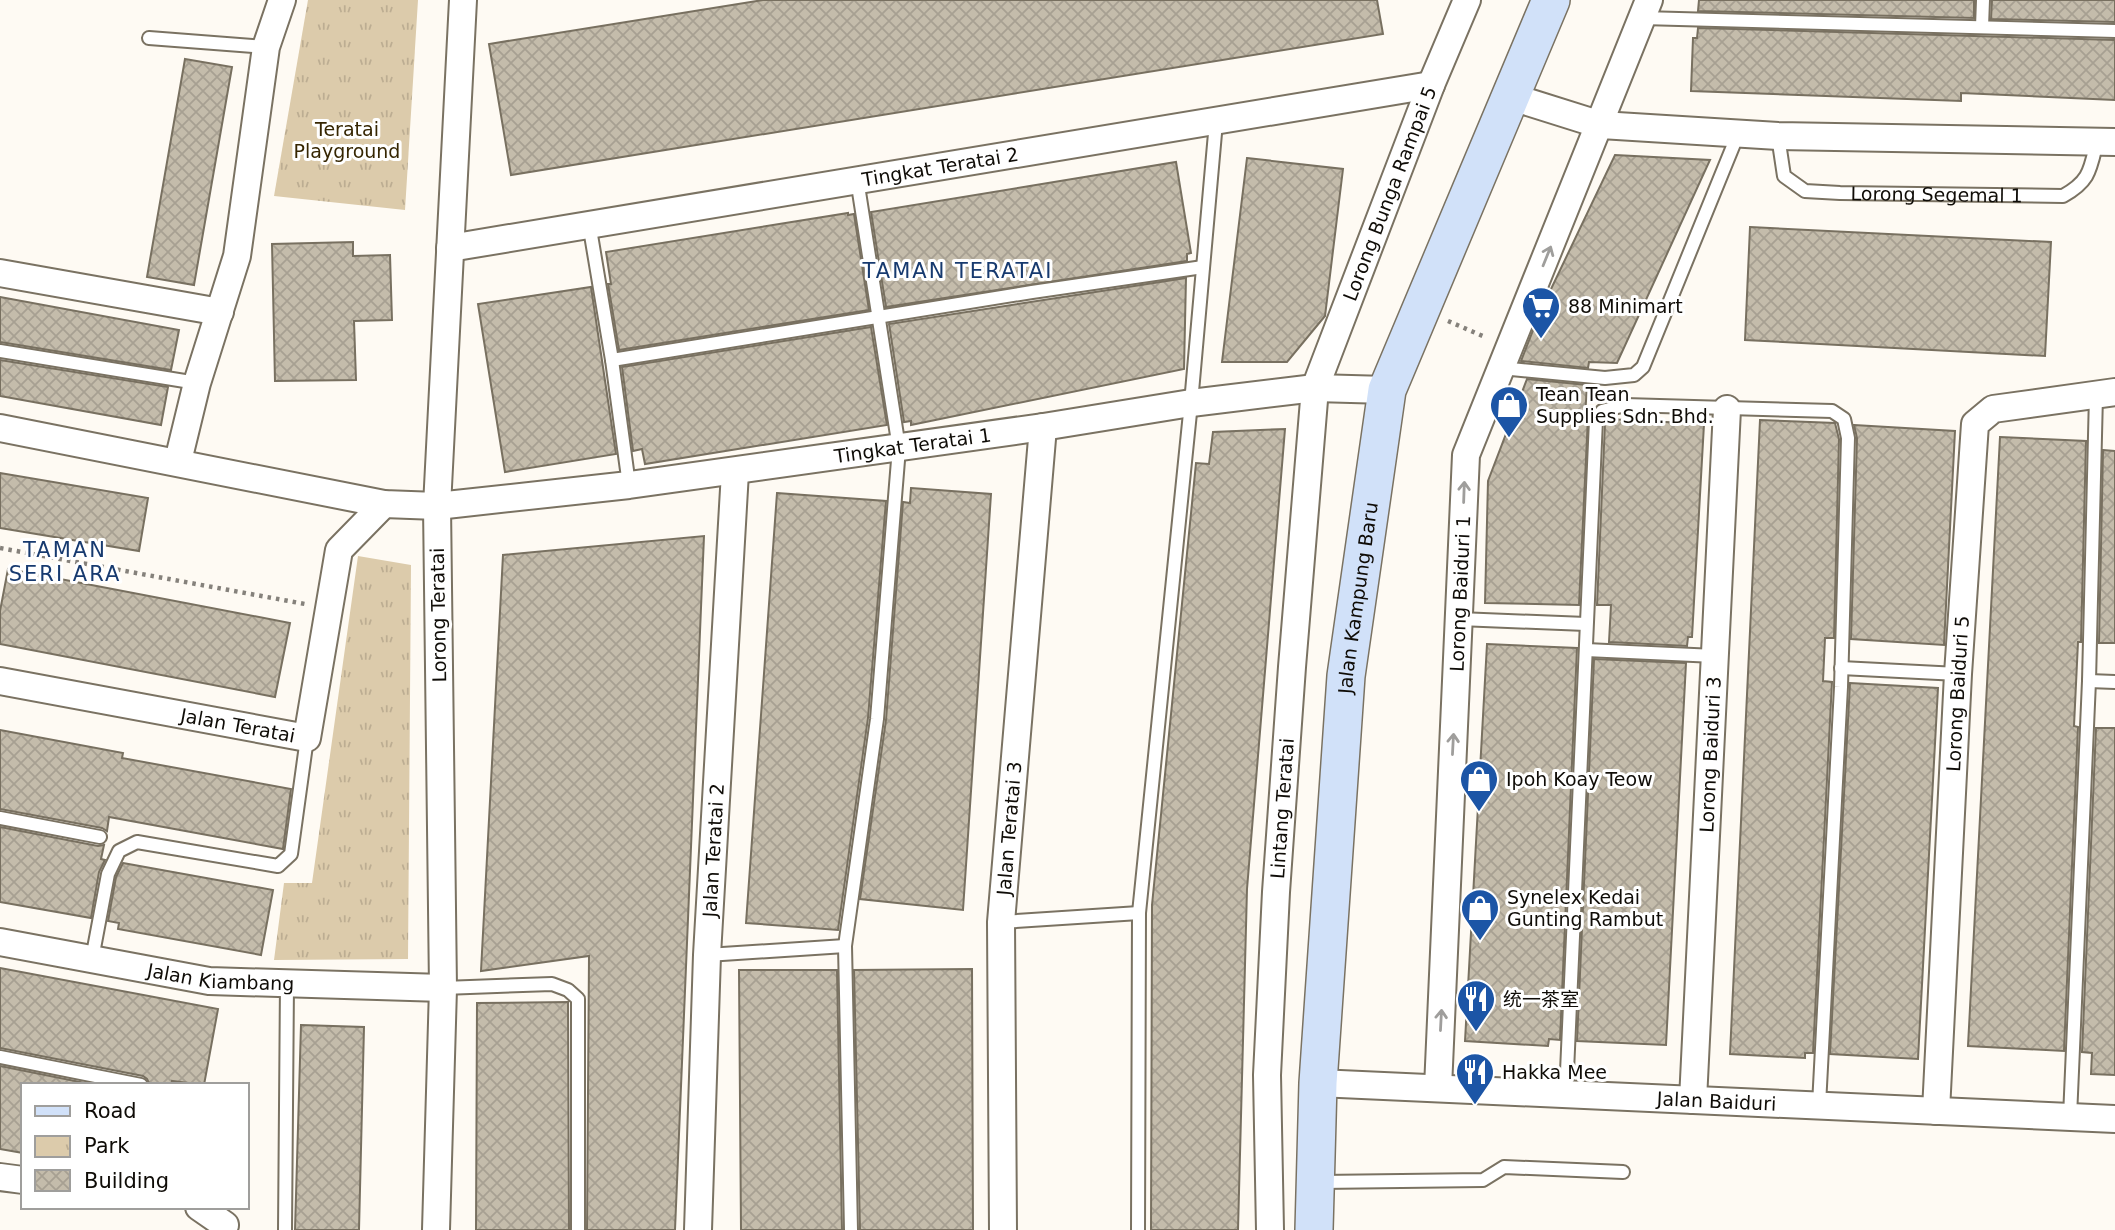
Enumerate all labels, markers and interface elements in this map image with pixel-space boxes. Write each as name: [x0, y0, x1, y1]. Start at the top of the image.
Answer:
street label: Lorong Bunga Rampai 5: [1338, 83, 1440, 304]
park label: Teratai Playground: [294, 118, 400, 162]
street label: Tingkat Teratai 2: [859, 143, 1020, 191]
street label: Lorong Segemal 1: [1850, 182, 2023, 206]
one-way arrow: [1542, 246, 1555, 267]
district label: TAMAN TERATAI: [862, 259, 1053, 283]
supermarket icon: 88 Minimart: [1520, 285, 1562, 340]
place label: 88 Minimart: [1568, 295, 1683, 317]
place label: Tean Tean Supplies Sdn. Bhd.: [1535, 383, 1714, 427]
shop icon: Tean Tean Supplies Sdn. Bhd.: [1488, 384, 1530, 439]
street label: Tingkat Teratai 1: [832, 423, 993, 467]
one-way arrow: [1458, 481, 1471, 504]
street label: Jalan Kampung Baru: [1334, 501, 1382, 695]
street label: Lorong Baiduri 1: [1445, 515, 1474, 672]
district label: TAMAN SERI ARA: [9, 538, 121, 586]
street label: Lorong Teratai: [426, 547, 450, 683]
street label: Lorong Baiduri 5: [1942, 615, 1973, 772]
street label: Lorong Baiduri 3: [1695, 676, 1725, 833]
street label: Jalan Teratai: [178, 704, 297, 747]
one-way arrow: [1447, 733, 1460, 756]
street label: Lintang Teratai: [1266, 737, 1298, 880]
shop icon: Ipoh Koay Teow: [1458, 758, 1500, 813]
street label: Jalan Teratai 3: [992, 760, 1026, 897]
place label: Ipoh Koay Teow: [1506, 768, 1653, 790]
street label: Jalan Teratai 2: [698, 783, 728, 919]
place label: Synelex Kedai Gunting Rambut: [1507, 886, 1663, 930]
shop icon: Synelex Kedai Gunting Rambut: [1459, 887, 1501, 942]
street label: Jalan Kiambang: [144, 959, 295, 995]
restaurant icon: 统一茶室: [1455, 978, 1497, 1033]
place label: 统一茶室: [1503, 988, 1579, 1010]
one-way arrow: [1435, 1009, 1448, 1032]
restaurant icon: Hakka Mee: [1454, 1051, 1496, 1106]
place label: Hakka Mee: [1502, 1061, 1607, 1083]
legend: [21, 1083, 248, 1209]
street label: Jalan Baiduri: [1655, 1087, 1777, 1115]
text: Road: [84, 1099, 137, 1123]
text: Park: [84, 1134, 130, 1158]
text: Building: [84, 1169, 169, 1193]

